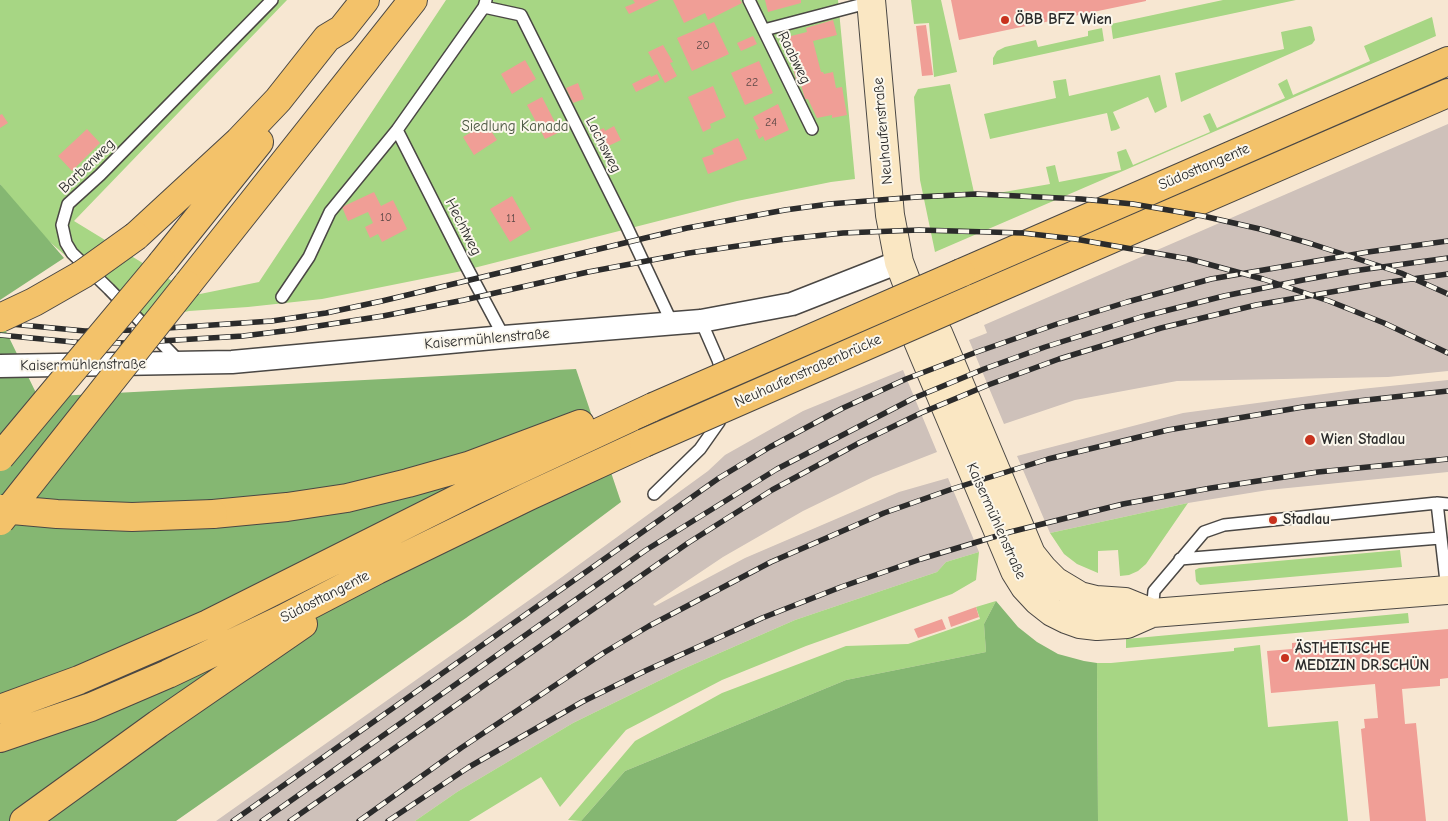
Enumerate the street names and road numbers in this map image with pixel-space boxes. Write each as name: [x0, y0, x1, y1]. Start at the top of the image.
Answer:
street label: Raabweg: [774, 29, 814, 87]
street label: Neuhaufenstraße: [869, 77, 897, 185]
street label: Lachsweg: [581, 114, 625, 176]
street label: Barbenweg: [55, 135, 119, 197]
street label: Südosttangente: [1156, 140, 1252, 194]
street label: Hechtweg: [441, 195, 485, 259]
street label: Kaisermühlenstraße: [424, 325, 550, 353]
street label: Neuhaufenstraßenbrücke: [732, 330, 884, 412]
street label: Kaisermühlenstraße: [20, 355, 146, 375]
street label: Kaisermühlenstraße: [962, 460, 1030, 582]
street label: Südosttangente: [278, 567, 372, 627]

